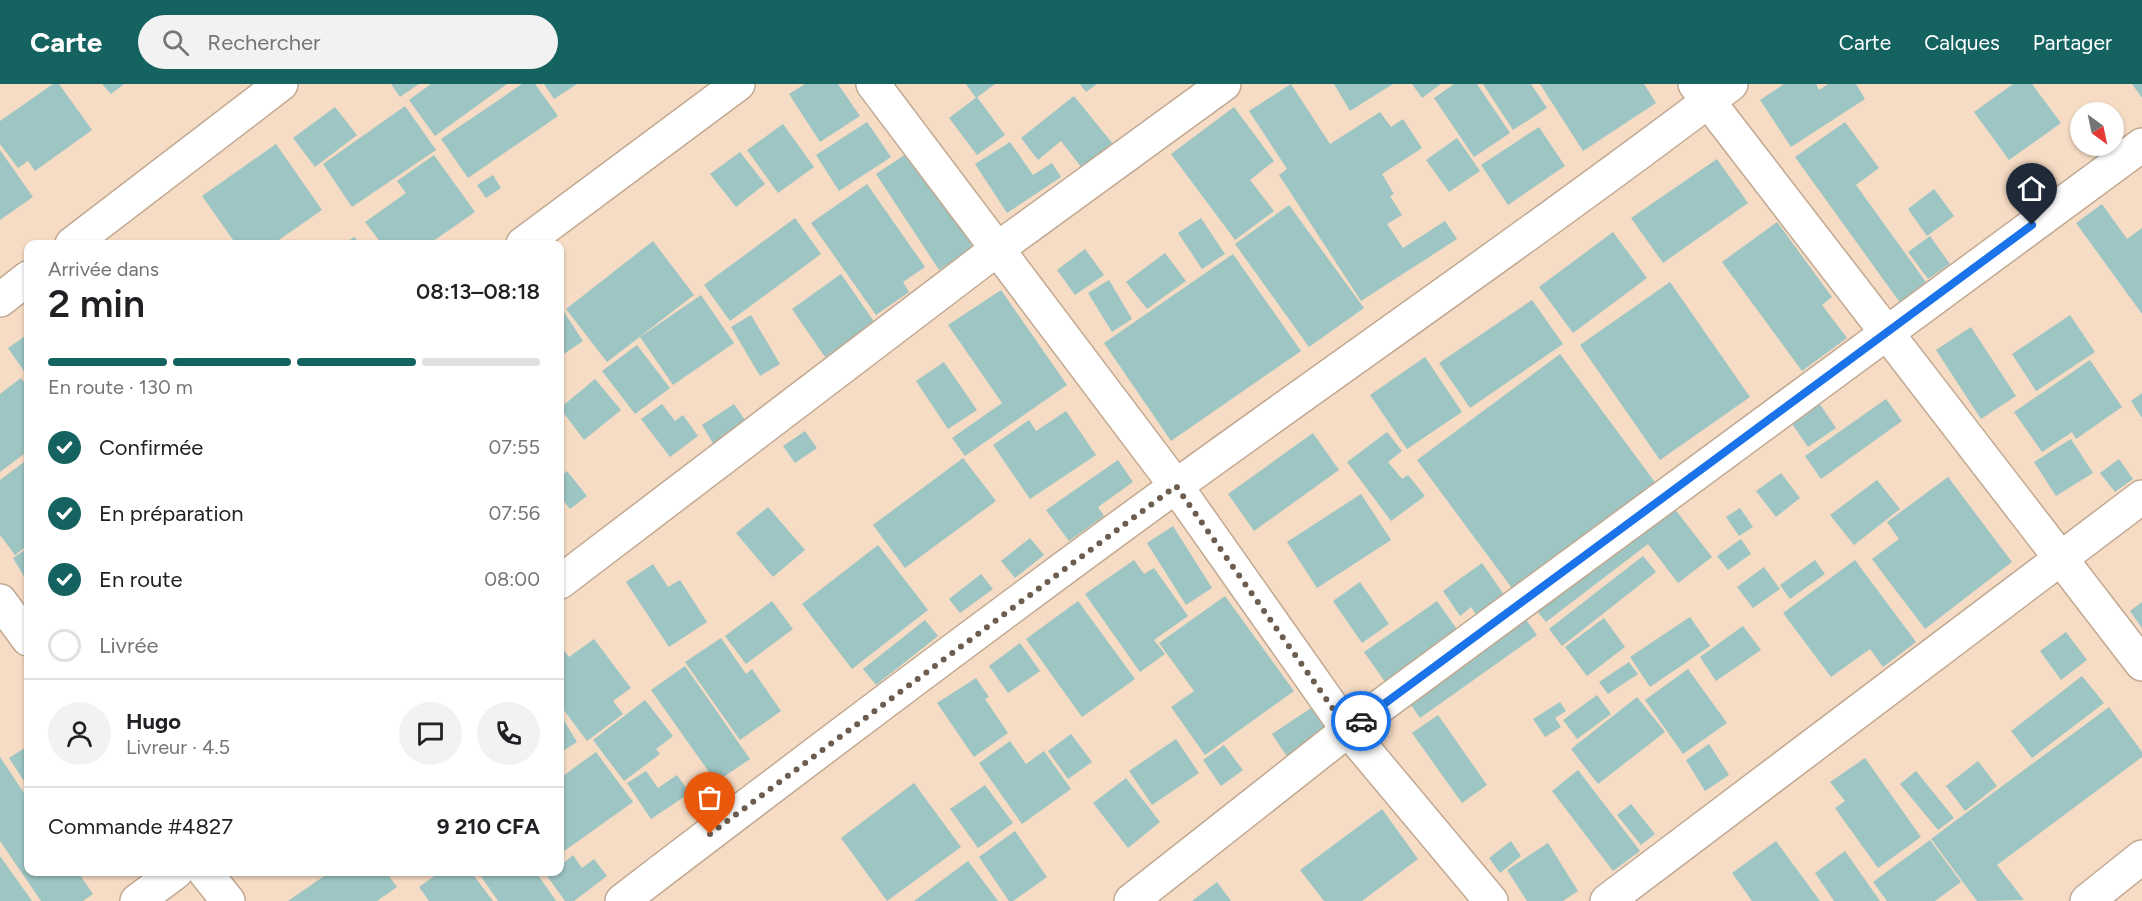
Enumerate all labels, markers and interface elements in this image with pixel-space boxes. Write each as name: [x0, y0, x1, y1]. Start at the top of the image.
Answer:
search box: [138, 15, 558, 69]
text: Carte: [30, 25, 102, 59]
icon: search: [159, 26, 192, 59]
text: Rechercher: [207, 29, 320, 56]
text: Carte: [1839, 30, 1891, 55]
text: Calques: [1924, 30, 2000, 55]
text: Partager: [2033, 30, 2112, 55]
north arrow: [2070, 102, 2124, 156]
map controls: [2070, 102, 2124, 156]
pin: [2006, 163, 2057, 225]
icon: home: [2015, 172, 2048, 205]
text: Arrivée dans: [48, 257, 159, 281]
text: 08:13–08:18: [416, 278, 540, 305]
text: 2 min: [48, 280, 145, 327]
text: En route · 130 m: [48, 375, 193, 399]
icon: check: [48, 431, 81, 464]
text: Confirmée: [99, 434, 203, 461]
text: 07:55: [488, 435, 540, 459]
icon: check: [48, 497, 81, 530]
text: En préparation: [99, 500, 244, 527]
text: 07:56: [489, 501, 540, 525]
icon: check: [48, 563, 81, 596]
text: En route: [99, 566, 182, 593]
text: 08:00: [484, 567, 540, 591]
text: Livrée: [99, 632, 158, 659]
courier: [1331, 691, 1391, 751]
button: person: [48, 702, 111, 765]
button: chat: [399, 702, 462, 765]
button: phone: [477, 702, 540, 765]
icon: car: [1345, 705, 1378, 738]
text: Hugo: [126, 708, 181, 735]
text: Livreur · 4.5: [126, 735, 230, 759]
pin: [684, 772, 735, 834]
icon: bag: [693, 781, 726, 814]
text: Commande #4827: [48, 813, 233, 840]
text: 9 210 CFA: [437, 813, 540, 840]

